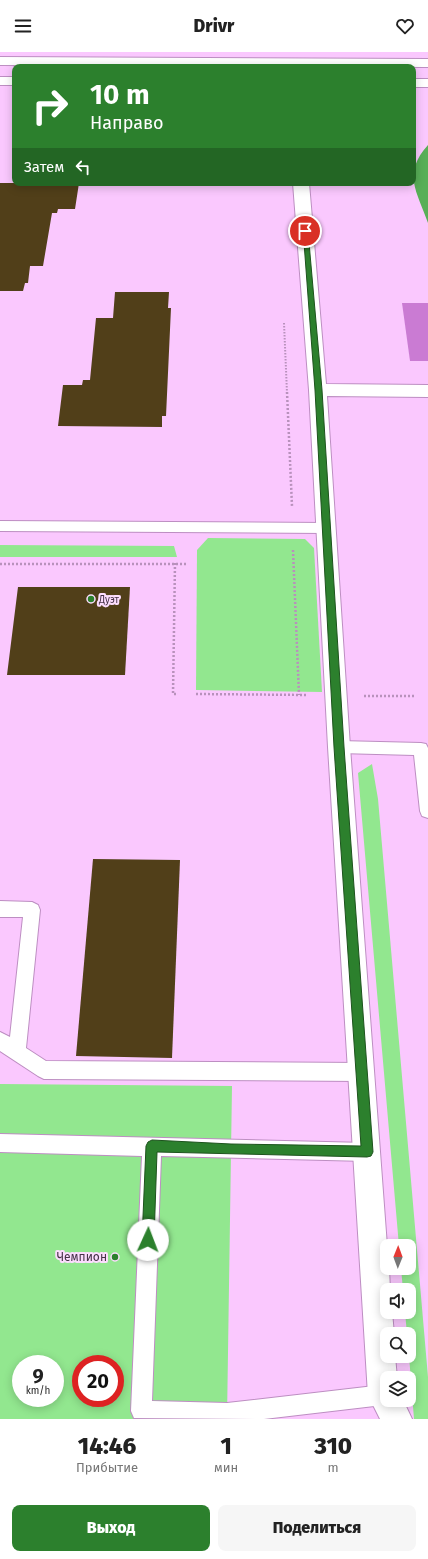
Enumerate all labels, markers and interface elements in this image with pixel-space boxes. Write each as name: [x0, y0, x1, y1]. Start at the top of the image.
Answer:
icon: menu: [12, 15, 34, 37]
text: Drivr: [194, 15, 234, 37]
icon: heart: [394, 15, 416, 37]
text: 10 m: [90, 78, 150, 111]
icon: right: [24, 80, 76, 132]
text: Направо: [90, 112, 164, 134]
icon: left: [72, 156, 94, 178]
text: Затем: [24, 158, 64, 176]
pin: [288, 214, 322, 248]
icon: arrive: [294, 220, 316, 242]
marker: Дуэт: [86, 594, 96, 604]
place label: Дуэт: [98, 594, 119, 606]
position arrow: [127, 1219, 169, 1261]
north arrow: [380, 1239, 416, 1275]
map controls: [380, 1239, 416, 1407]
place label: Чемпион: [57, 1250, 107, 1264]
marker: Чемпион: [110, 1252, 120, 1262]
button: sound: [380, 1283, 416, 1319]
button: search: [380, 1327, 416, 1363]
speed limit sign: 20: [72, 1355, 124, 1407]
text: 9: [32, 1364, 44, 1388]
button: layers: [380, 1371, 416, 1407]
text: km/h: [26, 1385, 50, 1397]
text: 14:46: [78, 1432, 136, 1460]
text: 1: [221, 1432, 232, 1460]
text: 310: [314, 1432, 352, 1460]
text: Прибытие: [76, 1460, 138, 1475]
text: мин: [214, 1460, 238, 1475]
text: m: [328, 1460, 339, 1475]
button: Выход: [12, 1505, 210, 1551]
button: Поделиться: [218, 1505, 416, 1551]

